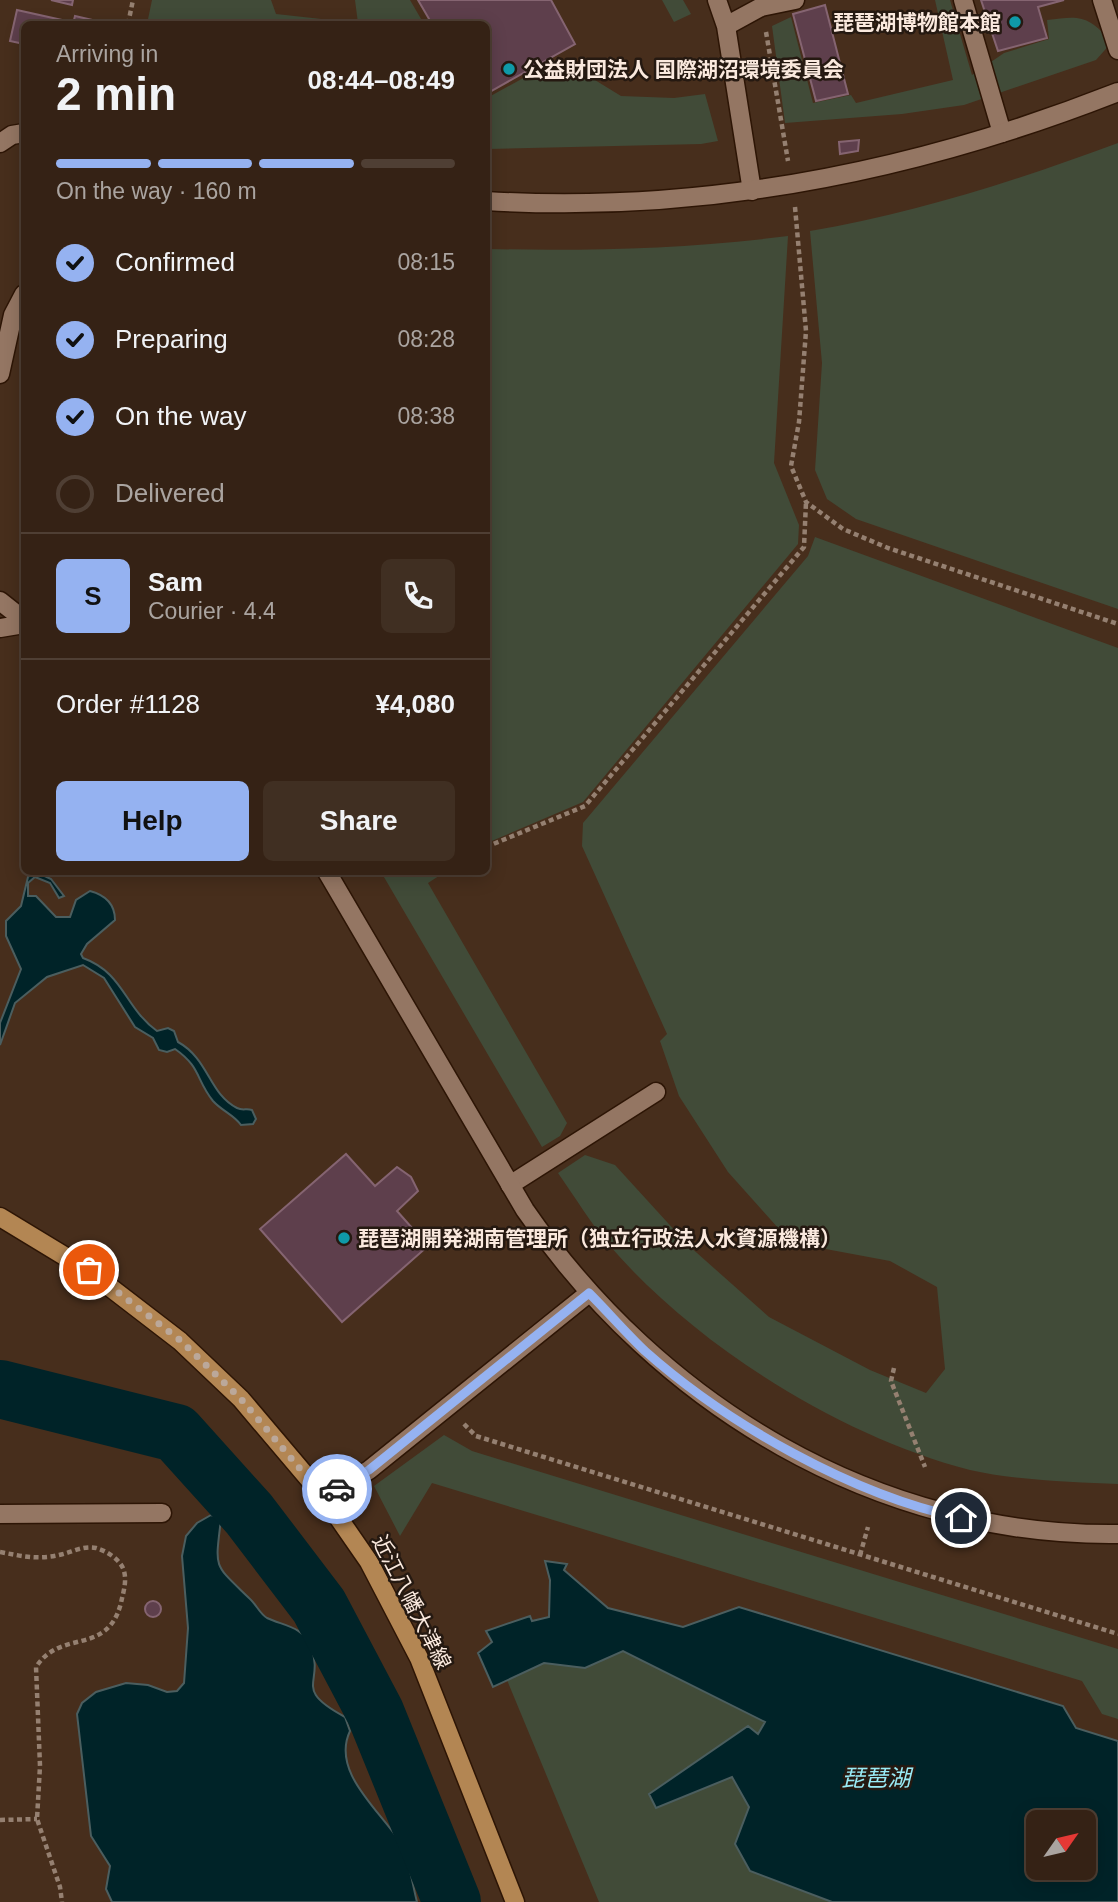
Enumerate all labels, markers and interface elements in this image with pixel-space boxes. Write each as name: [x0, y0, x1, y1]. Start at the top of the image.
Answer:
place label: 琵琶湖博物館本館: [833, 11, 1001, 34]
marker: 琵琶湖博物館本館: [1007, 14, 1023, 30]
text: Arriving in: [56, 41, 158, 67]
place label: 公益財団法人 国際湖沼環境委員会: [523, 58, 844, 81]
marker: 公益財団法人 国際湖沼環境委員会: [501, 61, 517, 77]
text: 08:44–08:49: [308, 65, 455, 95]
text: 2 min: [56, 68, 176, 120]
text: On the way · 160 m: [56, 178, 257, 204]
icon: check: [56, 244, 94, 282]
text: Confirmed: [115, 247, 235, 277]
text: 08:15: [397, 249, 455, 275]
icon: check: [56, 321, 94, 359]
text: Preparing: [115, 324, 228, 354]
text: 08:28: [397, 326, 455, 352]
icon: check: [56, 398, 94, 436]
text: On the way: [115, 401, 247, 431]
text: 08:38: [397, 403, 455, 429]
text: Delivered: [115, 478, 225, 508]
button: phone: [381, 559, 455, 633]
text: Sam: [148, 567, 203, 597]
text: S: [84, 581, 102, 611]
text: Courier · 4.4: [148, 598, 276, 624]
text: Order #1128: [56, 689, 200, 719]
text: ¥4,080: [375, 689, 455, 719]
button: Help: [56, 781, 249, 861]
button: Share: [263, 781, 455, 861]
place label: 琵琶湖開発湖南管理所（独立行政法人水資源機構）: [358, 1227, 841, 1250]
marker: 琵琶湖開発湖南管理所（独立行政法人水資源機構）: [336, 1230, 352, 1246]
pin: [59, 1240, 119, 1300]
icon: bag: [70, 1251, 108, 1289]
courier: [302, 1454, 372, 1524]
icon: car: [318, 1470, 356, 1508]
pin: [931, 1488, 991, 1548]
icon: home: [942, 1499, 980, 1537]
street label: 近江八幡大津線: [368, 1531, 456, 1673]
water label: 琵琶湖: [842, 1765, 914, 1791]
north arrow: [1026, 1810, 1096, 1880]
map controls: [1026, 1810, 1096, 1880]

